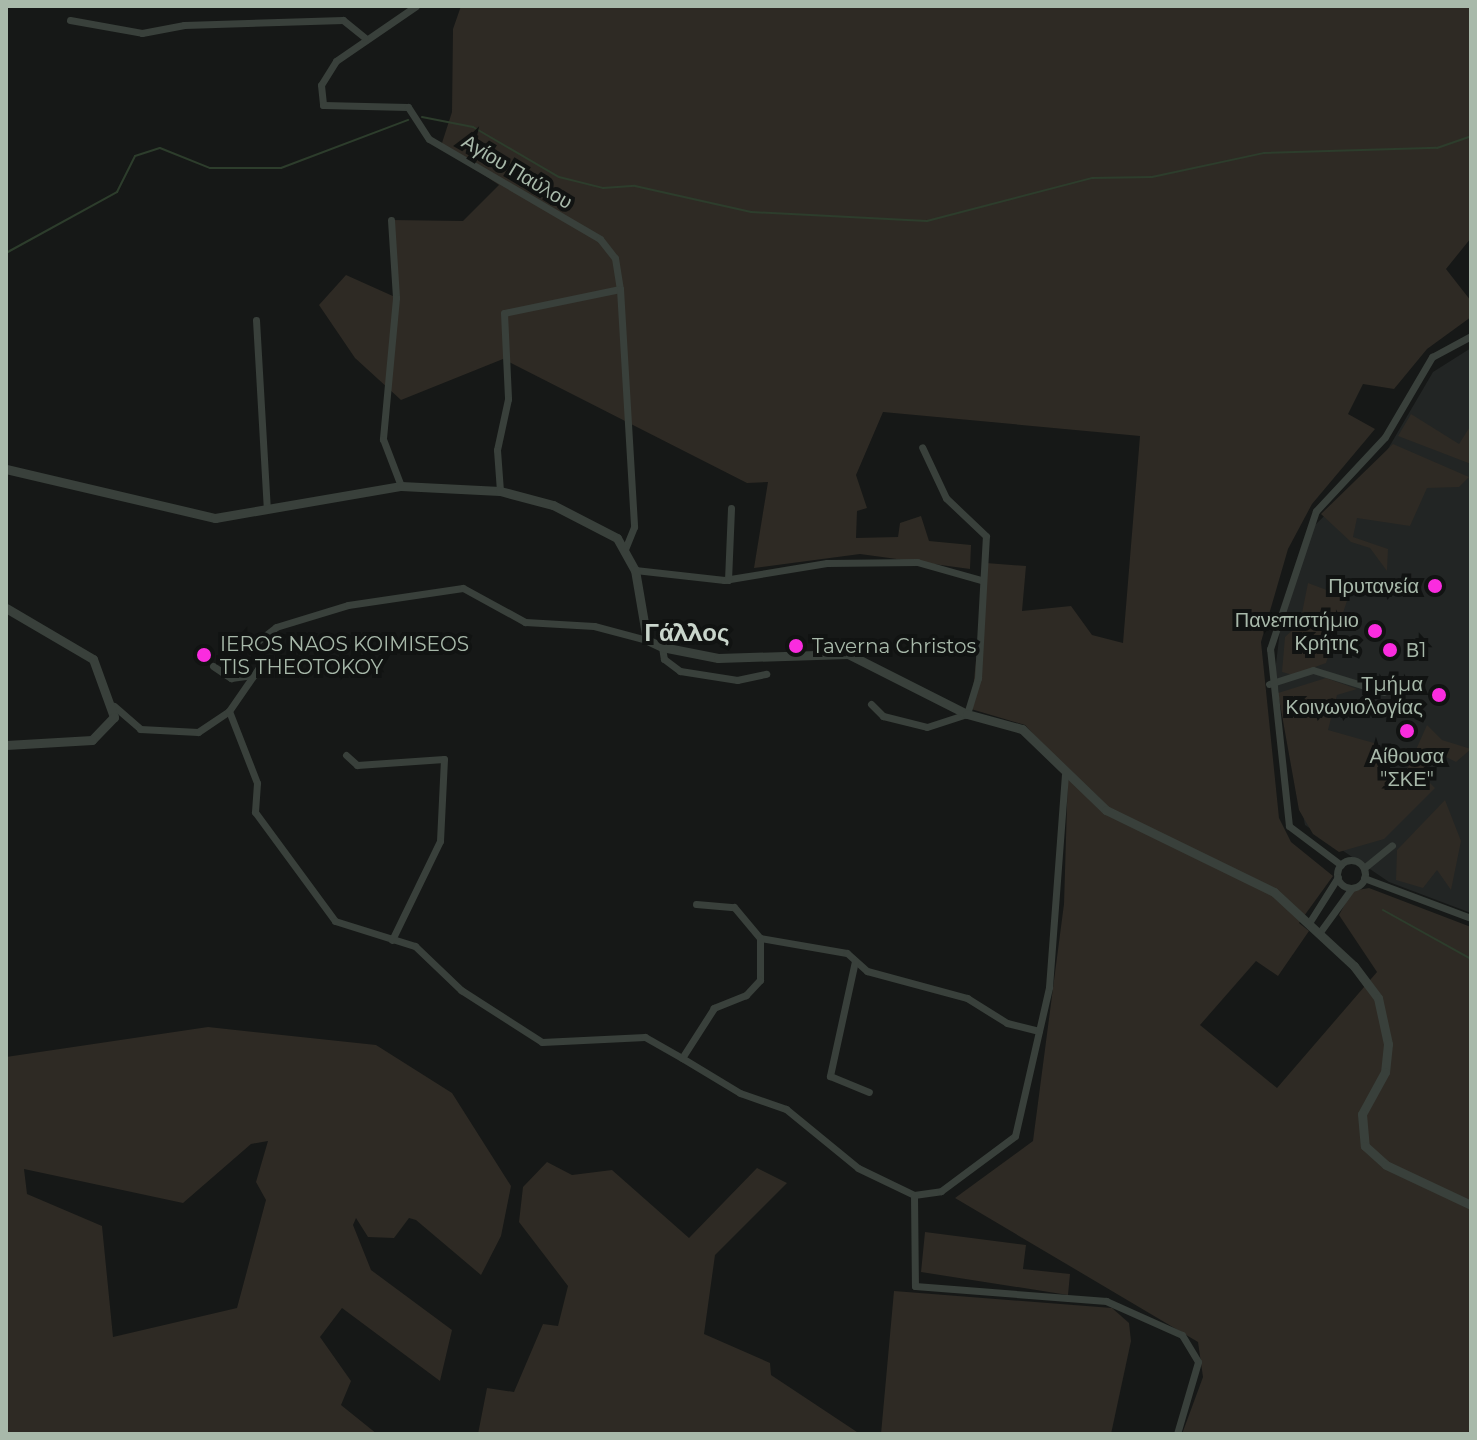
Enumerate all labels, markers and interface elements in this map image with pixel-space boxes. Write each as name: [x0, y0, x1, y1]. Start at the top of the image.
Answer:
street label: Αγίου Παύλου: [457, 130, 577, 214]
place label: Πρυτανεία: [1328, 574, 1419, 598]
marker: Πρυτανεία: [1426, 577, 1444, 595]
place label: Πανεπιστήμιο Κρήτης: [1235, 608, 1359, 655]
district label: Γάλλος: [644, 619, 730, 647]
marker: Πανεπιστήμιο Κρήτης: [1366, 622, 1384, 640]
place label: IEROS NAOS KOIMISEOS TIS THEOTOKOY: [220, 632, 469, 679]
place label: Taverna Christos: [812, 634, 976, 658]
marker: Taverna Christos: [787, 637, 805, 655]
place label: Β1: [1406, 638, 1427, 662]
marker: Β1: [1381, 641, 1399, 659]
marker: IEROS NAOS KOIMISEOS TIS THEOTOKOY: [195, 646, 213, 664]
place label: Τμήμα Κοινωνιολογίας: [1286, 672, 1423, 719]
marker: Τμήμα Κοινωνιολογίας: [1430, 686, 1448, 704]
marker: Αίθουσα "ΣΚΕ": [1398, 722, 1416, 740]
place label: Αίθουσα "ΣΚΕ": [1370, 744, 1444, 791]

